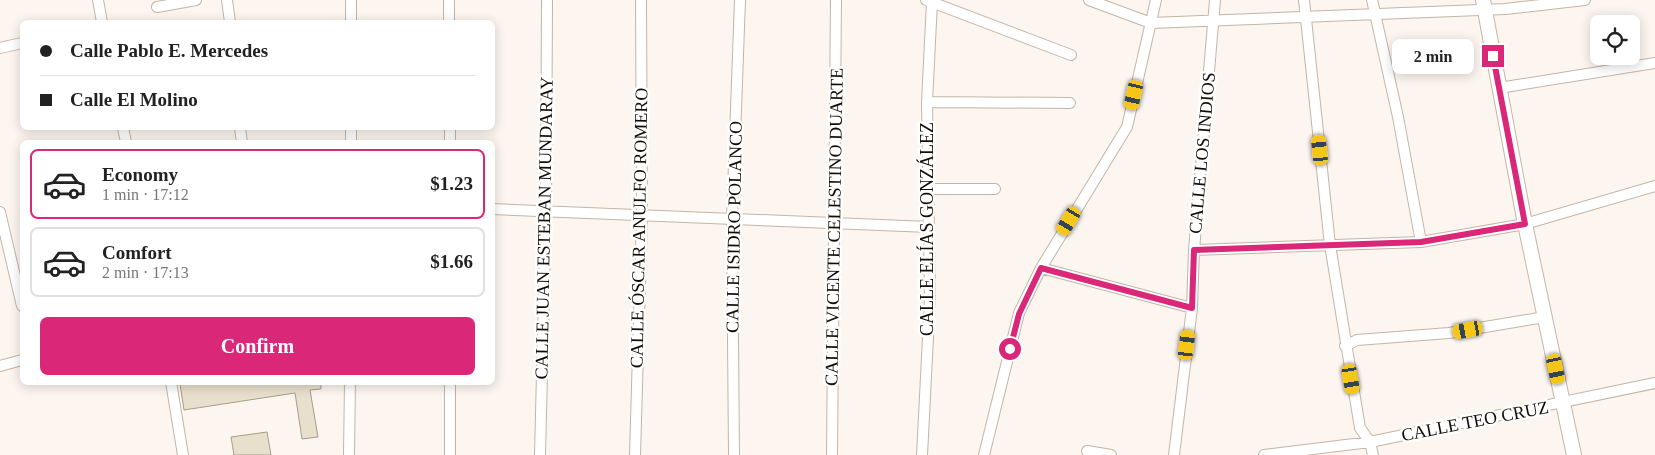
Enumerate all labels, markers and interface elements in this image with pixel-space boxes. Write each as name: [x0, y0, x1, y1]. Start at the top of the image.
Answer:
map controls: [1590, 15, 1640, 65]
button: locate: [1590, 15, 1640, 65]
callout: 2 min: [1393, 38, 1476, 74]
text: Calle Pablo E. Mercedes: [70, 40, 268, 61]
route end: [1482, 45, 1504, 67]
text: 2 min: [1414, 48, 1452, 65]
street label: CALLE VICENTE CELESTINO DUARTE: [821, 68, 847, 386]
street label: CALLE LOS INDIOS: [1185, 71, 1219, 235]
street label: CALLE JUAN ESTEBAN MUNDARAY: [531, 76, 557, 380]
car: [1123, 79, 1144, 111]
street label: CALLE ÓSCAR ANULFO ROMERO: [626, 88, 651, 368]
text: Calle El Molino: [70, 89, 198, 110]
street label: CALLE ISIDRO POLANCO: [722, 121, 746, 333]
street label: CALLE ELÍAS GONZÁLEZ: [916, 122, 937, 336]
car: [1310, 134, 1329, 166]
icon: car: [42, 162, 87, 207]
text: Economy: [102, 164, 178, 185]
text: $1.23: [430, 173, 473, 194]
text: 1 min · 17:12: [102, 186, 189, 203]
car: [1054, 204, 1083, 238]
icon: car: [42, 240, 87, 285]
text: Comfort: [102, 242, 172, 263]
text: $1.66: [430, 251, 473, 272]
text: 2 min · 17:13: [102, 264, 189, 281]
button: Confirm: [40, 317, 475, 375]
car: [1451, 320, 1484, 340]
car: [1177, 329, 1196, 361]
route start: [999, 338, 1021, 360]
car: [1545, 353, 1566, 385]
car: [1341, 363, 1360, 395]
street label: CALLE TEO CRUZ: [1400, 397, 1550, 445]

